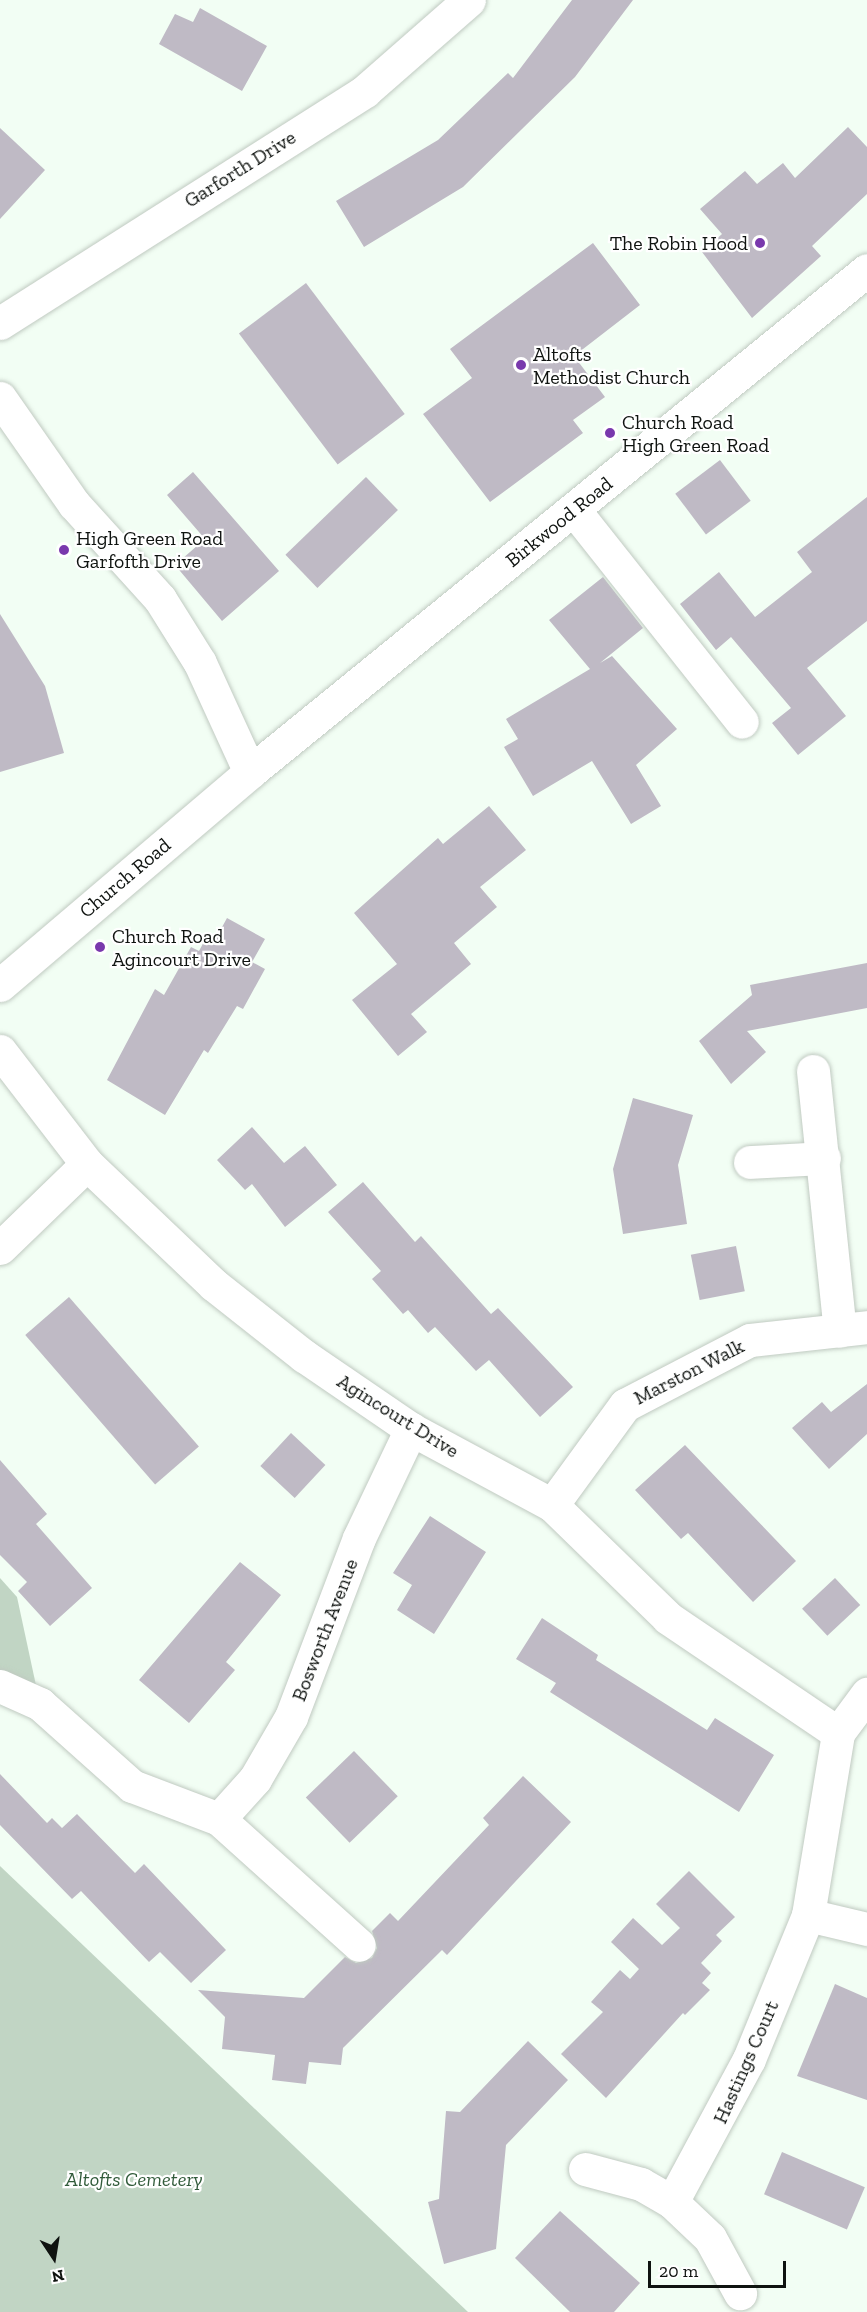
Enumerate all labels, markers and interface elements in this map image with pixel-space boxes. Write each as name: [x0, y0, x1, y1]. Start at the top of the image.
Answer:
street label: Garforth Drive: [180, 125, 300, 213]
place label: The Robin Hood: [610, 231, 748, 255]
marker: The Robin Hood: [753, 236, 767, 250]
place label: Altofts Methodist Church: [533, 342, 690, 389]
marker: Altofts Methodist Church: [514, 358, 528, 372]
place label: Church Road High Green Road: [622, 410, 769, 457]
marker: Church Road High Green Road: [603, 426, 617, 440]
street label: Birkwood Road: [501, 472, 617, 572]
place label: High Green Road Garfofth Drive: [76, 526, 223, 573]
marker: High Green Road Garfofth Drive: [57, 543, 71, 557]
street label: Church Road: [74, 833, 176, 923]
place label: Church Road Agincourt Drive: [112, 924, 251, 971]
marker: Church Road Agincourt Drive: [93, 940, 107, 954]
street label: Marston Walk: [630, 1334, 748, 1410]
street label: Agincourt Drive: [333, 1369, 463, 1463]
street label: Bosworth Avenue: [287, 1555, 363, 1705]
street label: Hastings Court: [708, 1997, 784, 2127]
park label: Altofts Cemetery: [65, 2167, 203, 2191]
north arrow: [24, 2228, 84, 2288]
scale bar: [651, 2249, 789, 2287]
text: 20 m: [659, 2260, 698, 2282]
text: N: [50, 2266, 66, 2287]

